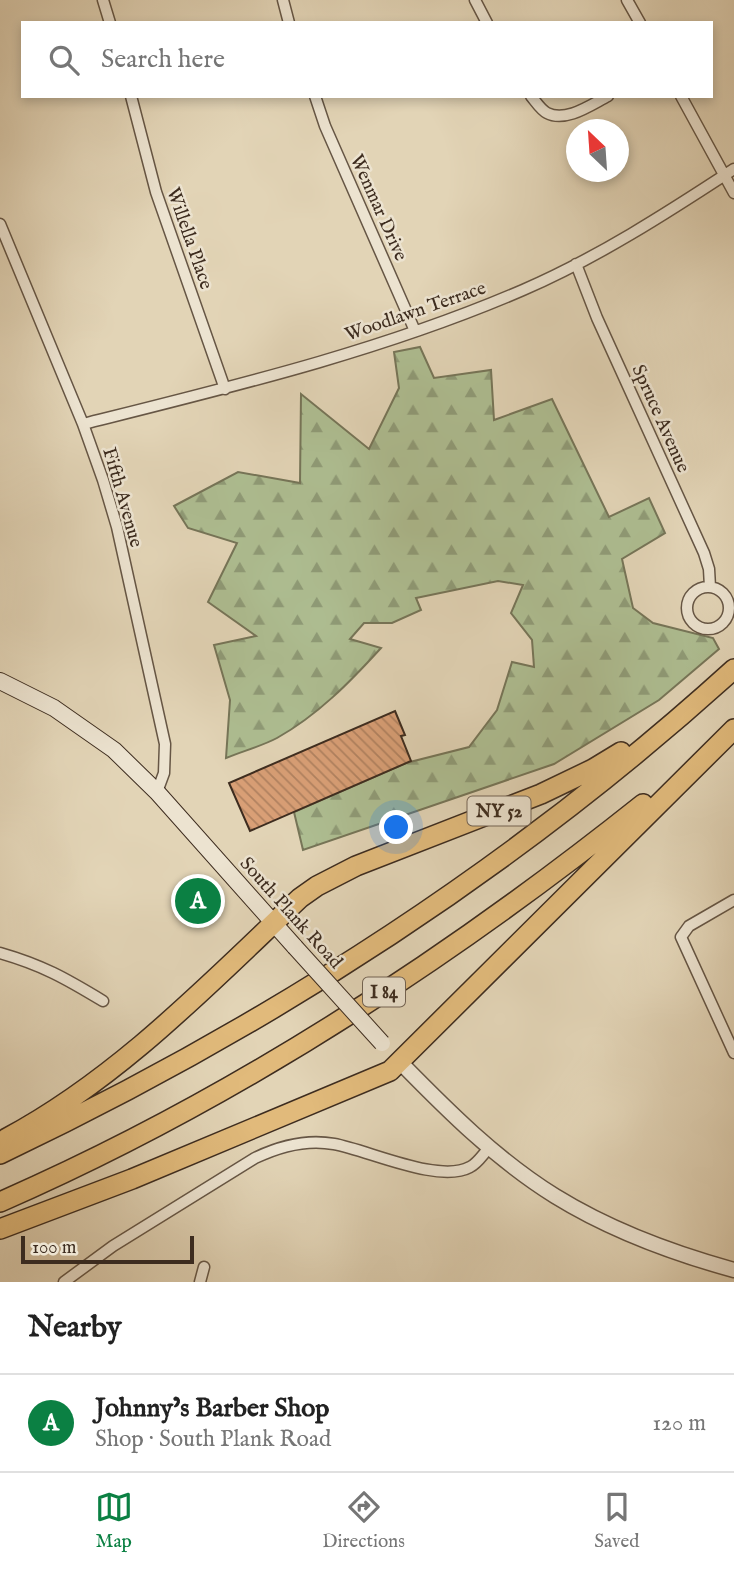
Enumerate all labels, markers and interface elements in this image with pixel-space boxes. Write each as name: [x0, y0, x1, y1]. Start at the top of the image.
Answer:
search box: [21, 21, 713, 98]
icon: search: [45, 41, 83, 79]
text: Search here: [101, 43, 225, 76]
north arrow: [566, 119, 629, 182]
street label: Wenmar Drive: [344, 151, 412, 265]
street label: Willella Place: [160, 184, 218, 293]
street label: Woodlawn Terrace: [342, 276, 490, 347]
street label: Spruce Avenue: [626, 361, 695, 477]
street label: Fifth Avenue: [96, 445, 148, 551]
road number: NY 52: [468, 796, 530, 826]
your location: [379, 810, 413, 844]
street label: South Plank Road: [234, 852, 348, 975]
pin: A: [175, 875, 221, 927]
road number: I 84: [363, 978, 405, 1007]
scale bar: [21, 1233, 194, 1265]
text: 100 m: [32, 1236, 76, 1260]
text: Nearby: [28, 1309, 121, 1347]
text: Johnny’s Barber Shop: [95, 1392, 329, 1425]
text: A: [43, 1409, 59, 1438]
text: 120 m: [653, 1409, 706, 1438]
text: Shop · South Plank Road: [95, 1425, 331, 1454]
tab: Map: [95, 1488, 133, 1554]
tab: Directions: [322, 1488, 405, 1554]
tab: Saved: [594, 1488, 639, 1554]

